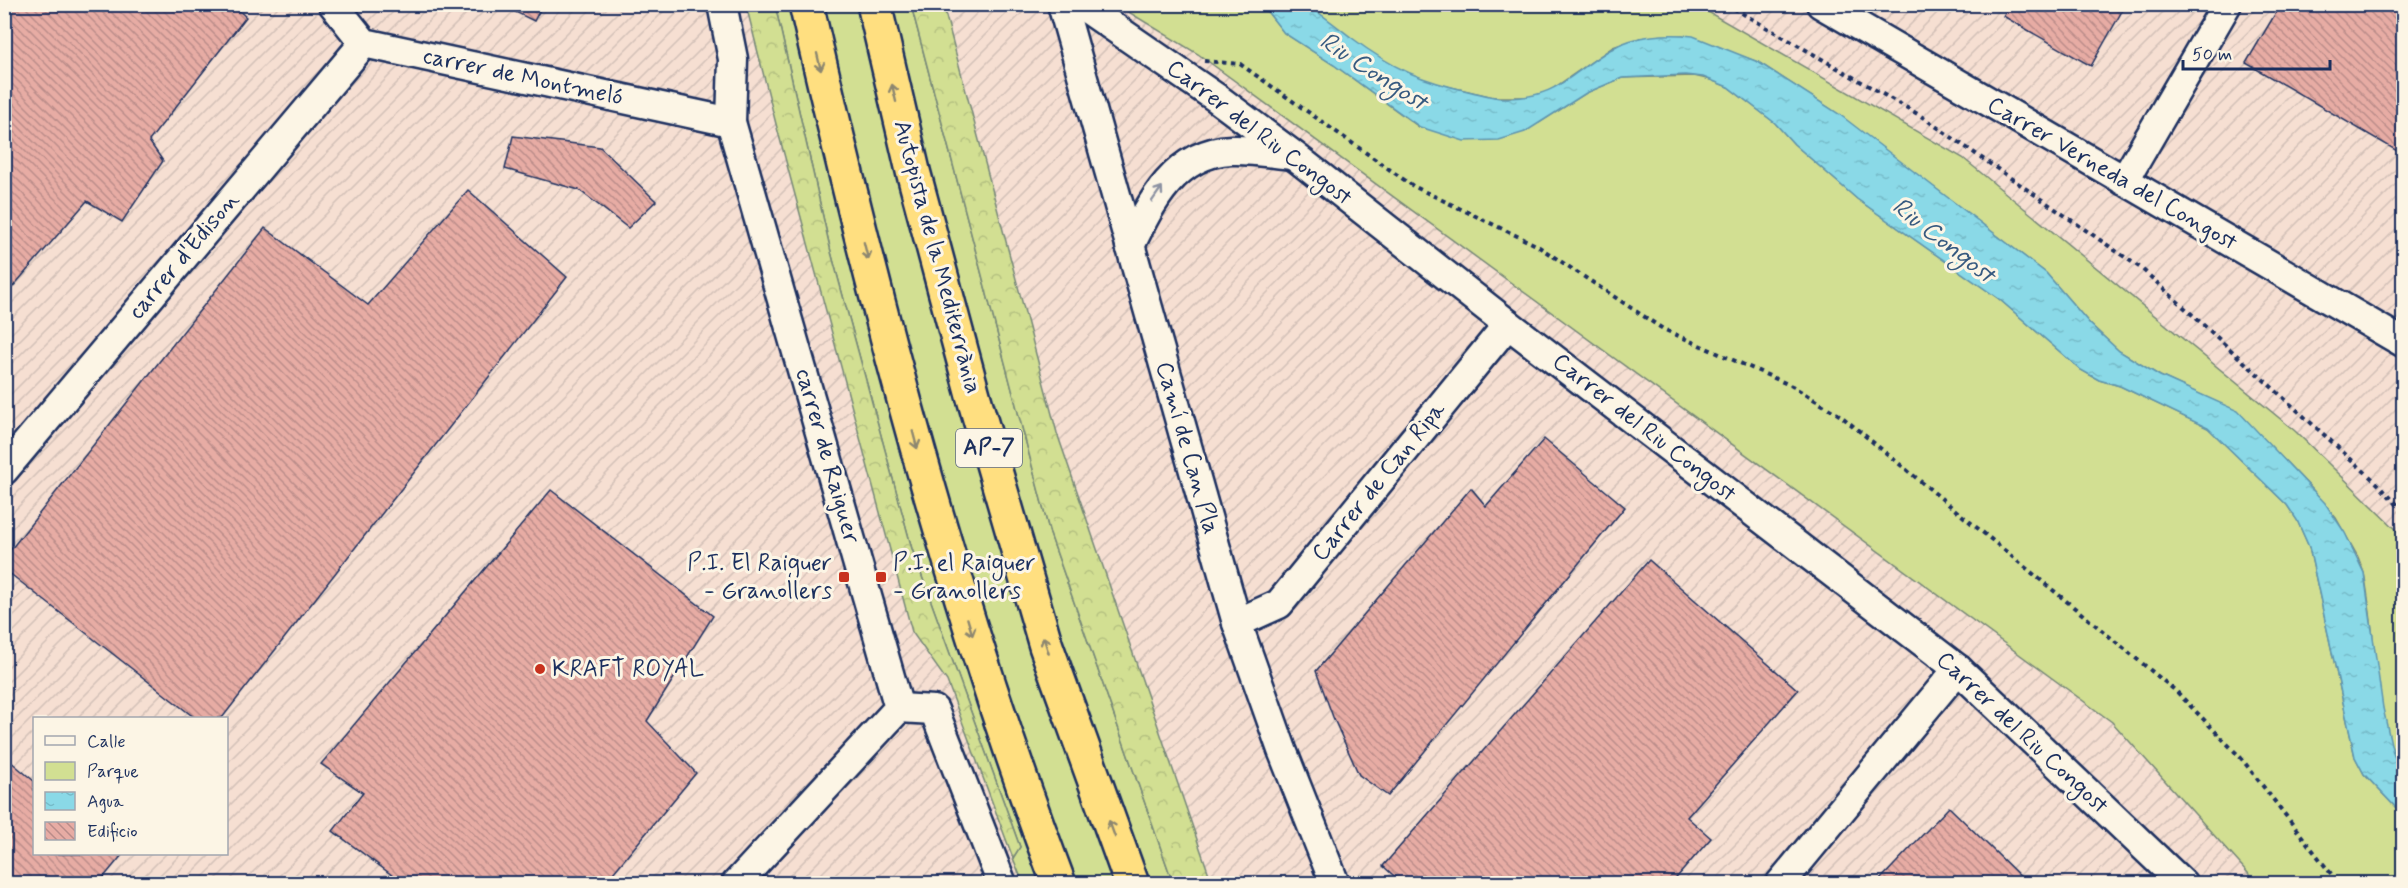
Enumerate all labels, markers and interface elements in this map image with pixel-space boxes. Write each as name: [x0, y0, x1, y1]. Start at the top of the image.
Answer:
water label: Riu Congost: [1312, 25, 1436, 123]
scale bar: [2183, 33, 2330, 71]
street label: carrer de Montmeló: [420, 41, 626, 113]
text: 50 m: [2192, 43, 2232, 67]
one-way arrow: [814, 52, 826, 71]
street label: Carrer del Riu Congost: [1159, 53, 1359, 215]
one-way arrow: [888, 83, 900, 102]
street label: Carrer Verneda del Congost: [1981, 90, 2243, 259]
street label: Autopista de la Mediterrània: [886, 117, 988, 397]
street label: carrer d'Edison: [122, 186, 247, 326]
one-way arrow: [1151, 187, 1163, 203]
water label: Riu Congost: [1883, 190, 2004, 295]
one-way arrow: [860, 241, 872, 260]
street label: Carrer del Riu Congost: [1544, 346, 1743, 511]
street label: Camí de Can Pla: [1148, 358, 1226, 538]
street label: carrer de Raiguer: [787, 365, 867, 547]
street label: Carrer de Can Ripa: [1305, 395, 1453, 568]
road number: AP-7: [956, 429, 1022, 467]
one-way arrow: [910, 430, 922, 449]
place label: P.I. El Raiguer - Granollers: [687, 548, 832, 607]
place label: P.I. el Raiguer - Granollers: [893, 548, 1036, 607]
marker: P.I. El Raiguer - Granollers: [837, 570, 851, 584]
marker: P.I. el Raiguer - Granollers: [874, 570, 888, 584]
one-way arrow: [965, 617, 976, 636]
one-way arrow: [1040, 636, 1051, 655]
street label: Carrer del Riu Congost: [1928, 645, 2115, 823]
place label: KRAFT ROYAL: [552, 654, 704, 685]
marker: KRAFT ROYAL: [533, 662, 547, 676]
legend: [33, 717, 228, 855]
text: Calle: [87, 730, 126, 754]
text: Parque: [87, 760, 139, 784]
text: Agua: [87, 790, 124, 814]
text: Edificio: [87, 820, 138, 844]
one-way arrow: [1105, 820, 1116, 839]

